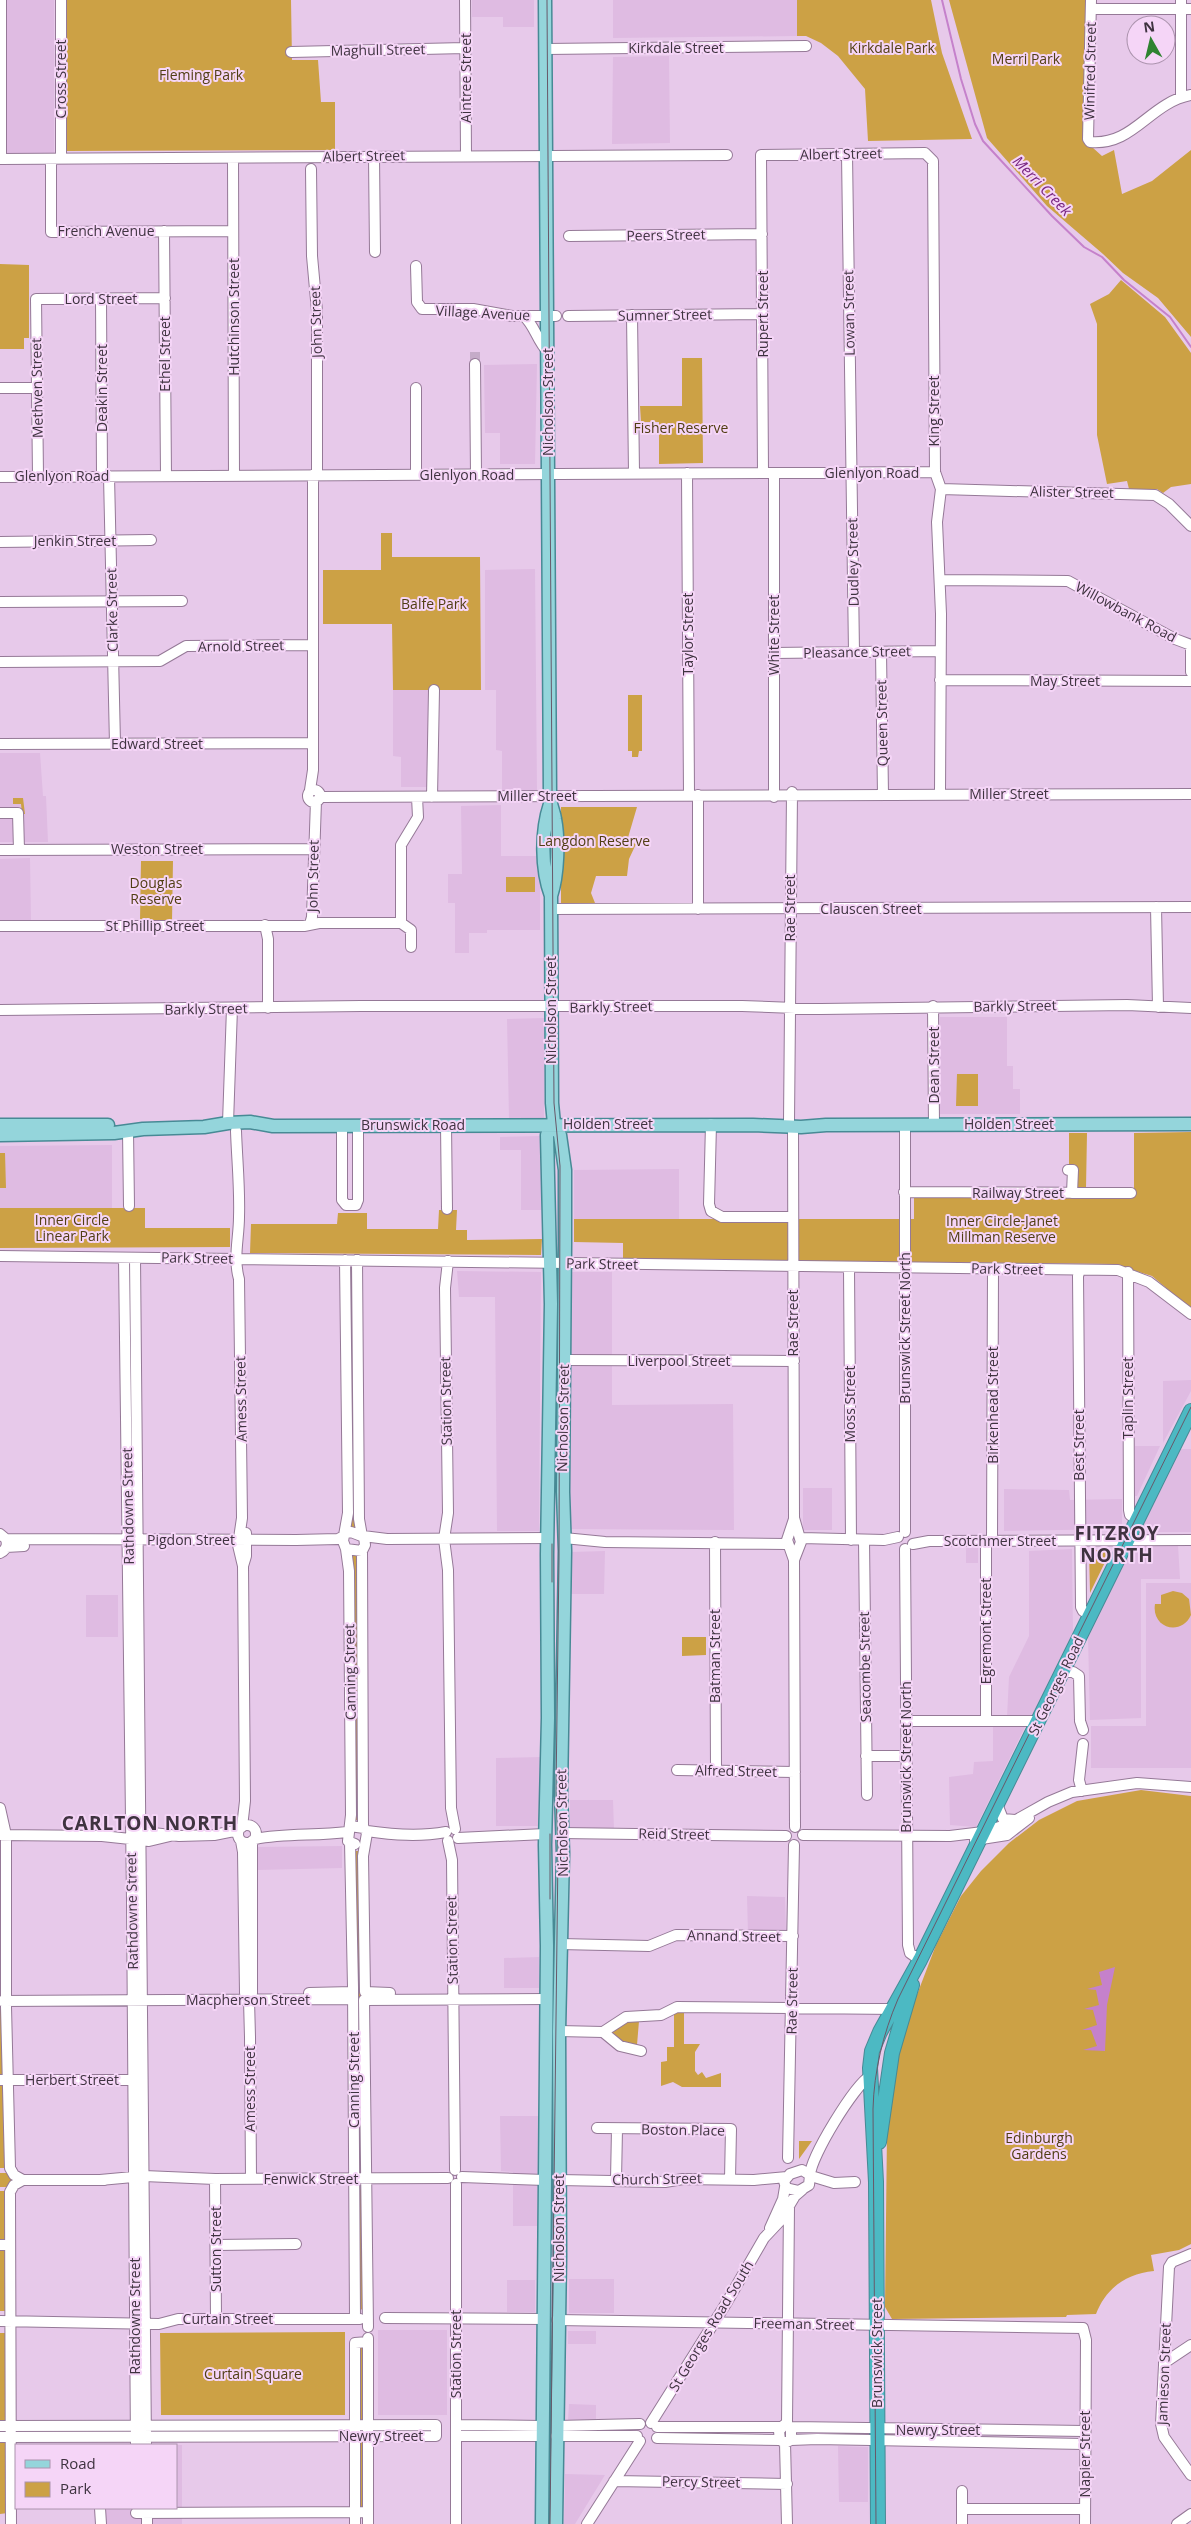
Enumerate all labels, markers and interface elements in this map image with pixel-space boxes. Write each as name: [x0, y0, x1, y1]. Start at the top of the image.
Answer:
north arrow: [1126, 15, 1176, 65]
text: N: [1142, 16, 1156, 37]
street label: Winifred Street: [1079, 22, 1100, 120]
street label: Aintree Street: [456, 33, 475, 123]
street label: Kirkdale Street: [628, 38, 724, 57]
park label: Kirkdale Park: [849, 38, 936, 57]
street label: Cross Street: [51, 39, 70, 119]
street label: Maghull Street: [330, 39, 426, 60]
park label: Merri Park: [992, 49, 1061, 68]
park label: Fleming Park: [159, 65, 244, 84]
street label: Albert Street: [800, 143, 882, 164]
street label: Albert Street: [323, 145, 405, 166]
water label: Merri Creek: [1009, 151, 1077, 220]
street label: French Avenue: [57, 221, 155, 240]
street label: Peers Street: [626, 224, 706, 245]
street label: Hutchinson Street: [224, 258, 243, 376]
street label: Rupert Street: [753, 270, 772, 358]
street label: Lowan Street: [838, 270, 859, 356]
street label: John Street: [305, 286, 326, 360]
street label: Lord Street: [65, 289, 137, 308]
street label: Village Avenue: [435, 301, 531, 324]
street label: Sumner Street: [618, 304, 712, 325]
street label: Ethel Street: [155, 316, 174, 392]
street label: Methven Street: [26, 338, 47, 438]
street label: Deakin Street: [92, 344, 111, 432]
street label: Nicholson Street: [538, 348, 557, 456]
street label: King Street: [924, 375, 943, 447]
park label: Fisher Reserve: [634, 418, 729, 437]
street label: Glenlyon Road: [825, 463, 919, 482]
street label: Glenlyon Road: [420, 465, 514, 484]
street label: Glenlyon Road: [15, 466, 109, 485]
street label: Alister Street: [1030, 481, 1114, 502]
street label: Dudley Street: [842, 518, 863, 606]
street label: Jenkin Street: [32, 531, 116, 550]
street label: Clarke Street: [101, 568, 122, 652]
street label: Willowbank Road: [1072, 577, 1180, 646]
street label: Taylor Street: [678, 593, 697, 675]
park label: Balfe Park: [401, 594, 468, 613]
street label: White Street: [764, 595, 783, 675]
street label: Arnold Street: [198, 635, 284, 656]
street label: Pleasance Street: [803, 641, 911, 662]
street label: May Street: [1030, 671, 1100, 690]
street label: Queen Street: [871, 680, 892, 766]
street label: Edward Street: [111, 734, 203, 753]
street label: Miller Street: [969, 784, 1049, 803]
street label: Miller Street: [497, 786, 577, 805]
park label: Langdon Reserve: [538, 831, 650, 850]
street label: Weston Street: [111, 839, 203, 858]
street label: John Street: [302, 840, 323, 914]
park label: Douglas Reserve: [130, 873, 183, 908]
street label: Rae Street: [780, 874, 799, 942]
street label: Clauscen Street: [820, 899, 922, 918]
street label: St Phillip Street: [106, 916, 204, 935]
street label: Nicholson Street: [541, 956, 560, 1064]
street label: Barkly Street: [973, 995, 1057, 1016]
street label: Barkly Street: [569, 996, 653, 1017]
street label: Barkly Street: [164, 998, 248, 1019]
street label: Dean Street: [924, 1026, 943, 1104]
street label: Holden Street: [563, 1114, 653, 1133]
street label: Holden Street: [964, 1114, 1054, 1133]
street label: Brunswick Road: [361, 1115, 465, 1134]
street label: Railway Street: [972, 1183, 1064, 1202]
park label: Inner Circle Linear Park: [35, 1210, 109, 1245]
park label: Inner Circle-Janet Millman Reserve: [946, 1211, 1058, 1246]
street label: Park Street: [161, 1247, 233, 1268]
street label: Brunswick Street North: [895, 1252, 914, 1404]
street label: Park Street: [566, 1253, 638, 1274]
street label: Park Street: [971, 1258, 1043, 1279]
street label: Rae Street: [783, 1289, 802, 1357]
street label: Birkenhead Street: [983, 1346, 1002, 1464]
street label: Liverpool Street: [627, 1351, 731, 1370]
street label: Amess Street: [230, 1356, 251, 1442]
street label: Station Street: [435, 1356, 456, 1446]
street label: Taplin Street: [1118, 1357, 1137, 1439]
street label: Nicholson Street: [552, 1364, 573, 1472]
street label: Moss Street: [840, 1365, 859, 1443]
street label: Best Street: [1069, 1409, 1088, 1481]
street label: Rathdowne Street: [117, 1447, 138, 1565]
district label: FITZROY NORTH: [1074, 1520, 1160, 1568]
street label: Pigdon Street: [147, 1530, 235, 1549]
street label: Scotchmer Street: [944, 1531, 1056, 1550]
street label: Egremont Street: [976, 1578, 995, 1684]
street label: Batman Street: [705, 1609, 724, 1703]
street label: Seacombe Street: [854, 1612, 875, 1722]
street label: Canning Street: [339, 1624, 360, 1720]
street label: St Georges Road: [1023, 1633, 1088, 1738]
street label: Brunswick Street North: [896, 1681, 915, 1833]
street label: Alfred Street: [695, 1760, 777, 1781]
street label: Nicholson Street: [551, 1769, 572, 1877]
district label: CARLTON NORTH: [62, 1810, 238, 1836]
street label: Reid Street: [638, 1823, 710, 1844]
street label: Rathdowne Street: [121, 1852, 142, 1970]
street label: Station Street: [441, 1895, 462, 1985]
street label: Annand Street: [687, 1925, 781, 1946]
street label: Rae Street: [781, 1967, 802, 2035]
street label: Macpherson Street: [186, 1990, 310, 2009]
street label: Canning Street: [344, 2032, 363, 2128]
street label: Amess Street: [240, 2046, 259, 2132]
street label: Herbert Street: [25, 2070, 119, 2089]
street label: Boston Place: [641, 2119, 725, 2140]
park label: Edinburgh Gardens: [1005, 2128, 1073, 2163]
street label: Church Street: [612, 2168, 702, 2189]
street label: Fenwick Street: [264, 2169, 358, 2188]
street label: Nicholson Street: [549, 2174, 568, 2282]
street label: Sutton Street: [206, 2206, 225, 2292]
street label: Rathdowne Street: [125, 2257, 144, 2375]
street label: St Georges Road South: [664, 2257, 757, 2395]
street label: Brunswick Street: [867, 2298, 886, 2408]
street label: Curtain Street: [183, 2309, 273, 2328]
street label: Station Street: [446, 2310, 465, 2398]
street label: Freeman Street: [753, 2313, 855, 2334]
street label: Jamieson Street: [1152, 2323, 1175, 2427]
park label: Curtain Square: [204, 2364, 302, 2383]
street label: Napier Street: [1075, 2411, 1094, 2497]
street label: Newry Street: [896, 2420, 980, 2439]
street label: Newry Street: [339, 2426, 423, 2445]
legend: [15, 2444, 178, 2509]
text: Road: [60, 2453, 96, 2473]
street label: Percy Street: [662, 2471, 740, 2492]
text: Park: [60, 2478, 91, 2498]

